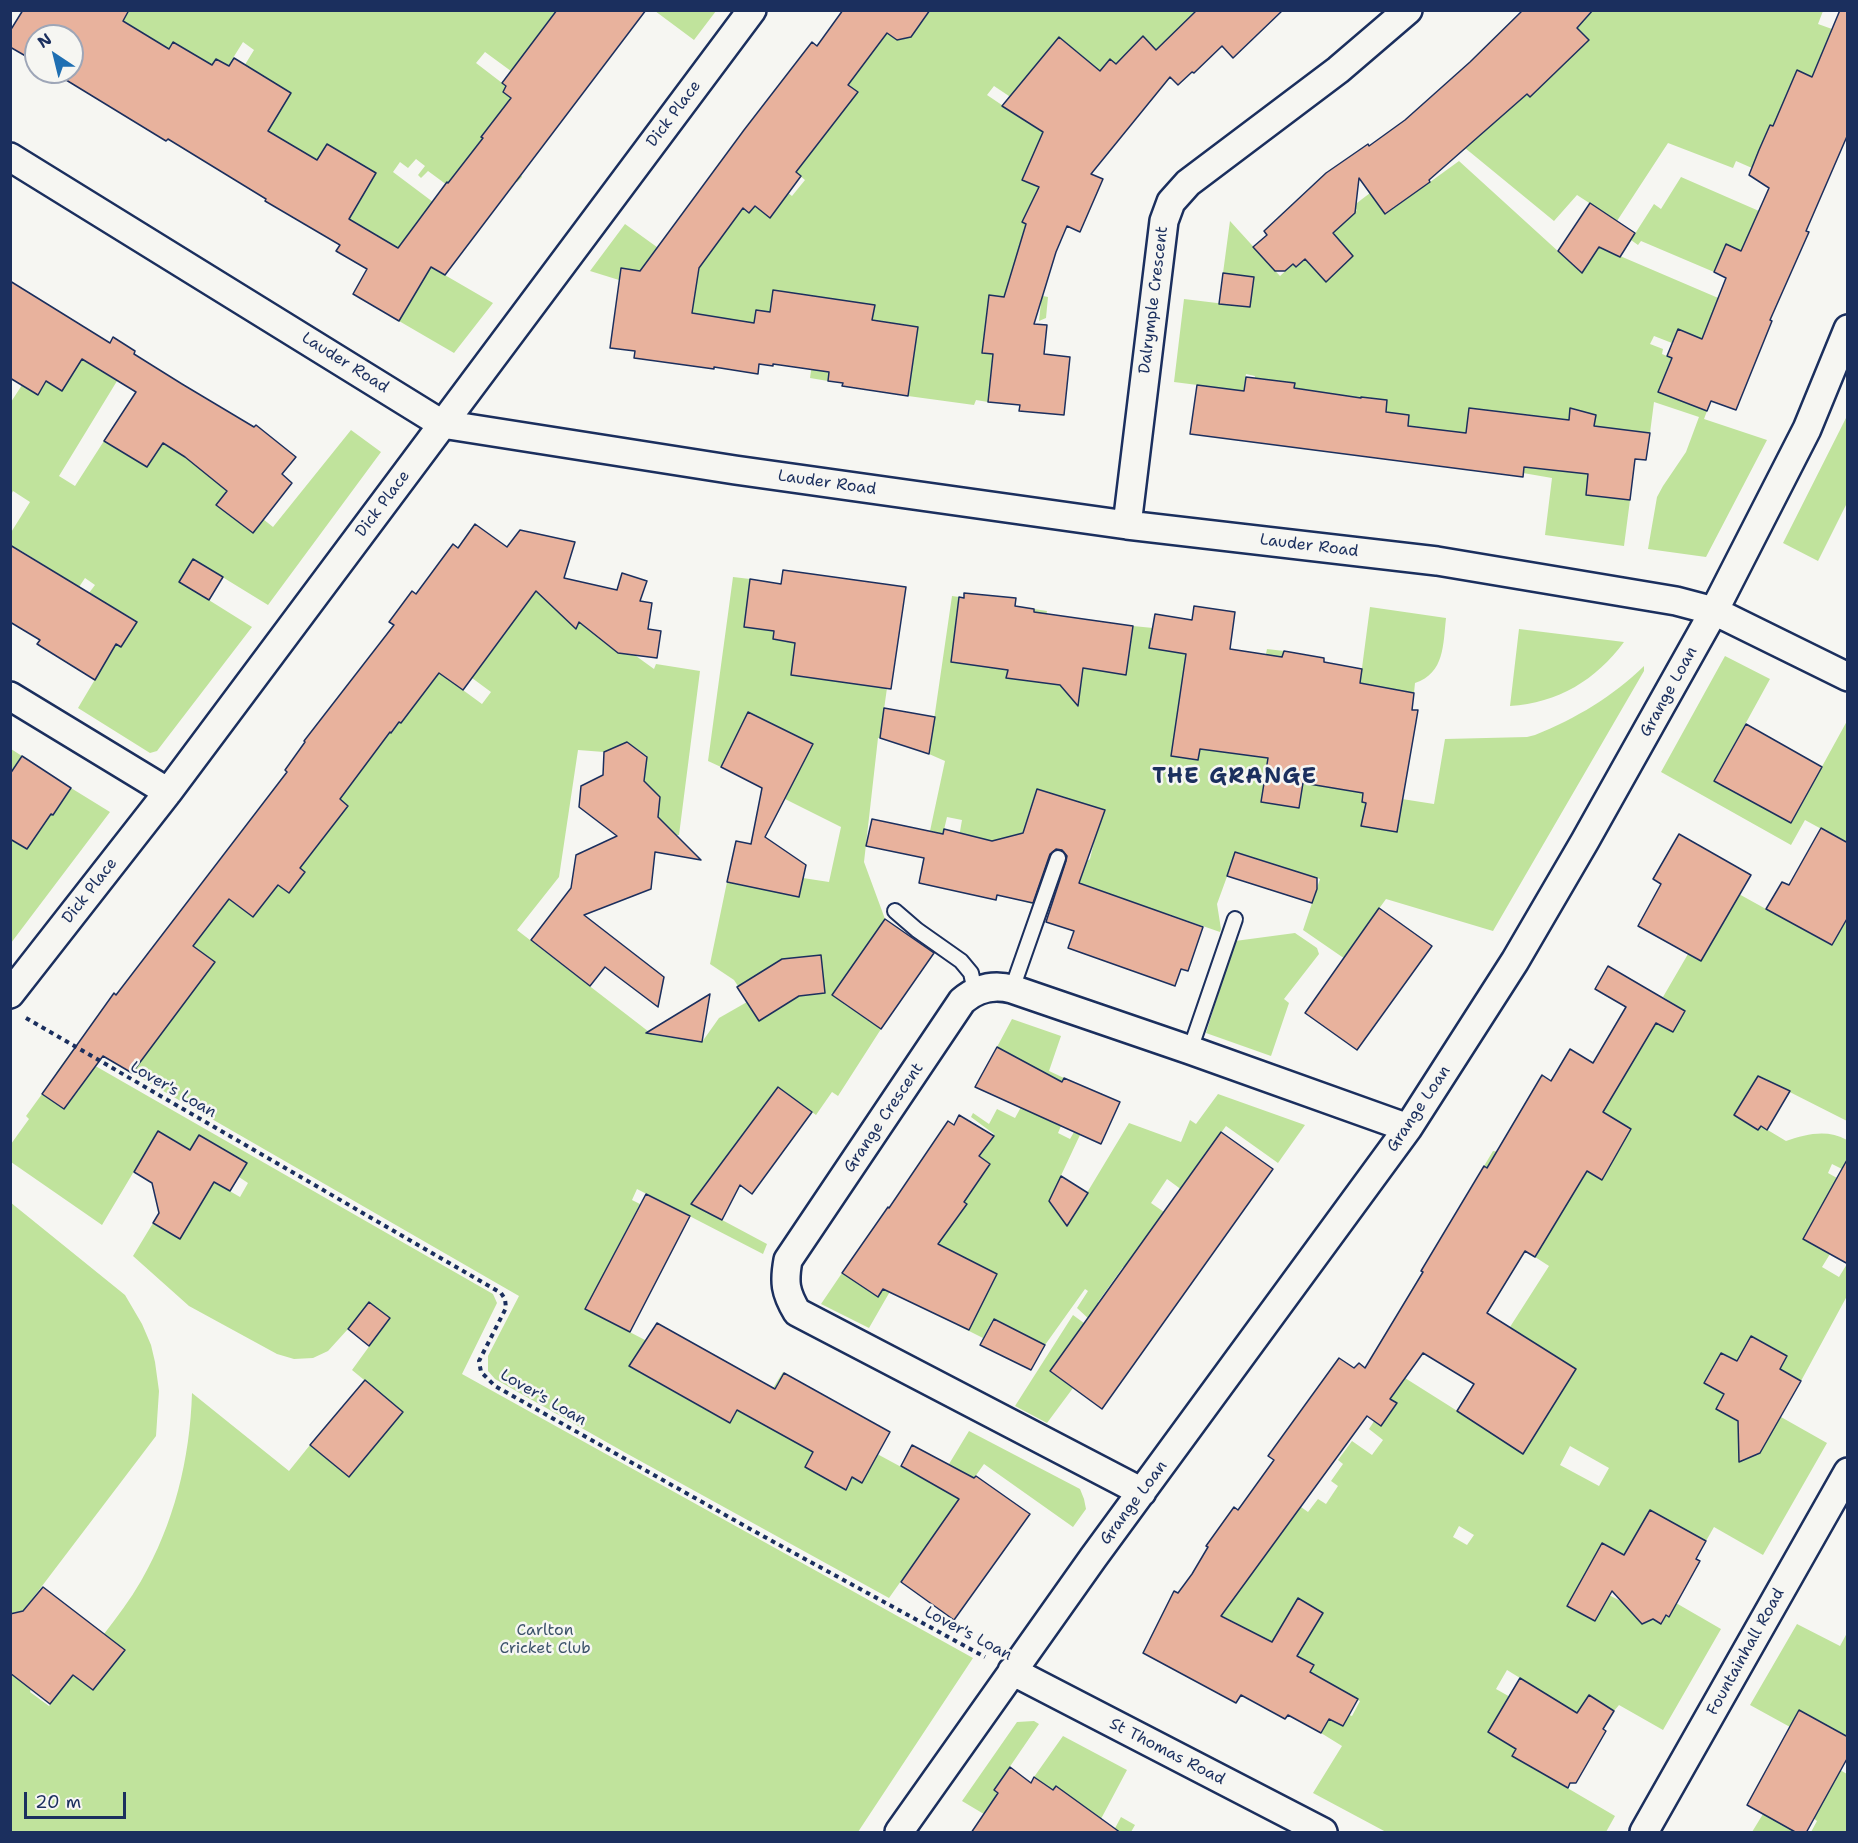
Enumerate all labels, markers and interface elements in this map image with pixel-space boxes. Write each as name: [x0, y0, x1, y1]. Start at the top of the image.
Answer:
north arrow: [24, 24, 84, 84]
text: N: [33, 28, 56, 53]
street label: Dick Place: [643, 77, 705, 151]
street label: Dalrymple Crescent: [1135, 225, 1173, 375]
street label: Lauder Road: [298, 329, 392, 397]
street label: Dick Place: [352, 467, 414, 541]
street label: Lauder Road: [776, 467, 878, 499]
street label: Lauder Road: [1258, 530, 1360, 562]
street label: Grange Loan: [1636, 644, 1702, 740]
district label: THE GRANGE: [1152, 764, 1318, 790]
street label: Dick Place: [58, 854, 122, 928]
street label: Lover's Loan: [126, 1058, 220, 1122]
street label: Grange Crescent: [840, 1059, 928, 1177]
street label: Grange Loan: [1383, 1062, 1455, 1156]
street label: Lover's Loan: [496, 1366, 590, 1430]
street label: Grange Loan: [1096, 1457, 1172, 1549]
street label: Fountainhall Road: [1703, 1585, 1789, 1719]
street label: Lover's Loan: [921, 1603, 1015, 1665]
park label: Carlton Cricket Club: [499, 1621, 591, 1659]
street label: St Thomas Road: [1106, 1715, 1228, 1789]
scale bar: [27, 1780, 129, 1818]
text: 20 m: [35, 1790, 81, 1814]

